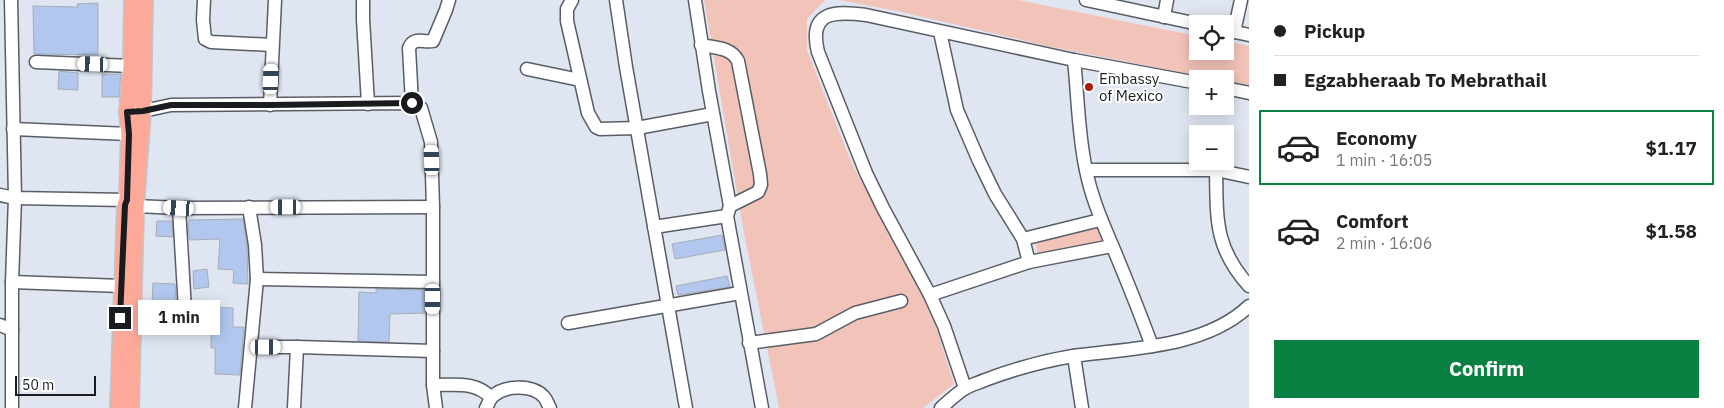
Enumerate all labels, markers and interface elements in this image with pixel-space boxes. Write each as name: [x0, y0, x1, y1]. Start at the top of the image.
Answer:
map controls: [1189, 15, 1234, 170]
button: locate: [1189, 15, 1234, 60]
text: Pickup: [1304, 19, 1365, 43]
car: [77, 56, 108, 72]
car: [262, 64, 279, 94]
text: Egzabheraab To Mebrathail: [1304, 68, 1547, 92]
place label: Embassy of Mexico: [1099, 69, 1163, 105]
button: +: [1189, 70, 1234, 115]
marker: Embassy of Mexico: [1083, 81, 1095, 93]
route start: [401, 92, 423, 114]
button: −: [1189, 125, 1234, 170]
icon: car: [1276, 125, 1321, 170]
text: Economy: [1336, 126, 1417, 150]
text: $1.17: [1645, 136, 1697, 160]
car: [423, 145, 440, 175]
text: 1 min · 16:05: [1336, 150, 1432, 170]
car: [163, 200, 194, 216]
car: [271, 200, 301, 215]
icon: car: [1276, 208, 1321, 253]
text: Comfort: [1336, 209, 1409, 233]
text: $1.58: [1645, 219, 1697, 243]
text: 2 min · 16:06: [1336, 233, 1432, 253]
car: [425, 284, 440, 314]
callout: 1 min: [138, 300, 220, 336]
route end: [109, 307, 131, 329]
text: 1 min: [158, 307, 200, 327]
car: [251, 340, 281, 355]
button: Confirm: [1274, 340, 1699, 398]
scale bar: [15, 373, 96, 396]
text: 50 m: [22, 376, 54, 394]

